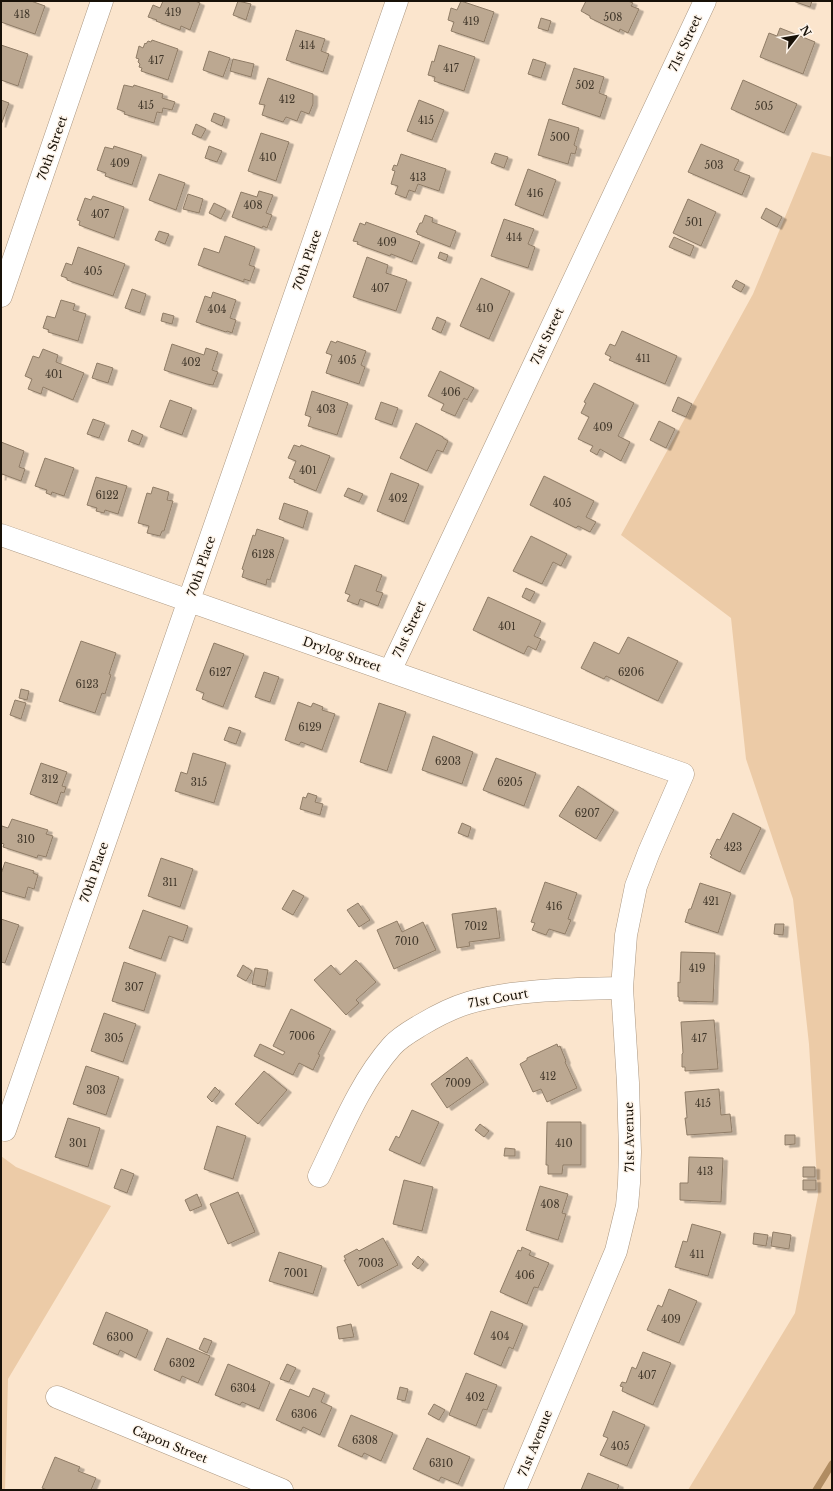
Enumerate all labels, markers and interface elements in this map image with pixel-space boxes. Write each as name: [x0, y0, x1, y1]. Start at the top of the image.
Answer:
house number: 419: [165, 6, 181, 19]
house number: 418: [14, 8, 30, 21]
house number: 508: [604, 11, 622, 24]
street label: 71st Street: [665, 12, 705, 74]
house number: 419: [463, 15, 479, 28]
north arrow: [777, 16, 817, 56]
text: N: [797, 23, 815, 39]
house number: 414: [299, 39, 315, 52]
house number: 417: [148, 54, 165, 67]
house number: 417: [443, 62, 460, 75]
house number: 502: [576, 79, 594, 92]
house number: 412: [279, 93, 295, 106]
house number: 415: [138, 99, 154, 112]
house number: 505: [755, 100, 774, 113]
street label: 70th Street: [34, 113, 70, 182]
house number: 415: [418, 114, 434, 127]
house number: 500: [550, 131, 570, 144]
house number: 410: [259, 151, 277, 164]
house number: 409: [110, 157, 130, 170]
house number: 503: [705, 159, 723, 172]
house number: 413: [410, 171, 426, 184]
house number: 416: [527, 187, 543, 200]
house number: 408: [243, 199, 263, 212]
house number: 407: [91, 208, 110, 221]
house number: 501: [685, 216, 703, 229]
street label: 70th Place: [290, 228, 324, 292]
house number: 414: [506, 231, 522, 244]
house number: 409: [377, 236, 397, 249]
house number: 405: [84, 265, 103, 278]
house number: 407: [371, 282, 390, 295]
house number: 410: [476, 302, 494, 315]
house number: 404: [208, 303, 227, 316]
street label: 71st Street: [527, 305, 567, 367]
house number: 411: [636, 352, 650, 365]
house number: 405: [338, 354, 357, 367]
house number: 402: [181, 356, 201, 369]
house number: 401: [45, 368, 63, 381]
house number: 406: [441, 386, 461, 399]
house number: 403: [316, 403, 336, 416]
house number: 409: [593, 421, 613, 434]
house number: 401: [299, 464, 317, 477]
house number: 6122: [95, 489, 119, 502]
house number: 402: [388, 492, 408, 505]
house number: 405: [553, 497, 572, 510]
street label: 70th Place: [184, 534, 218, 598]
house number: 6128: [251, 548, 275, 561]
street label: 71st Street: [389, 598, 429, 660]
house number: 401: [498, 620, 516, 633]
street label: Drylog Street: [301, 634, 384, 675]
house number: 6127: [209, 666, 232, 679]
house number: 6206: [618, 666, 644, 679]
house number: 6123: [75, 678, 99, 691]
house number: 6129: [298, 721, 322, 734]
house number: 6203: [435, 755, 461, 768]
house number: 312: [42, 773, 58, 786]
house number: 315: [191, 776, 207, 789]
house number: 6205: [497, 776, 523, 789]
house number: 6207: [575, 807, 600, 820]
house number: 310: [17, 833, 35, 846]
street label: 70th Place: [77, 840, 111, 904]
house number: 423: [724, 841, 742, 854]
house number: 311: [162, 876, 178, 889]
house number: 421: [703, 895, 719, 908]
house number: 416: [546, 900, 562, 913]
house number: 7012: [465, 920, 487, 933]
house number: 7010: [395, 935, 419, 948]
house number: 419: [689, 962, 705, 975]
house number: 307: [125, 981, 144, 994]
street label: 71st Court: [467, 985, 530, 1011]
house number: 7006: [289, 1030, 315, 1043]
house number: 305: [105, 1032, 124, 1045]
house number: 417: [691, 1032, 708, 1045]
house number: 412: [540, 1070, 556, 1083]
house number: 7009: [445, 1077, 471, 1090]
house number: 303: [86, 1084, 106, 1097]
house number: 415: [695, 1097, 711, 1110]
street label: 71st Avenue: [621, 1102, 637, 1172]
house number: 301: [69, 1137, 87, 1150]
house number: 410: [555, 1137, 573, 1150]
house number: 413: [697, 1165, 713, 1178]
house number: 408: [540, 1198, 560, 1211]
house number: 411: [690, 1248, 704, 1261]
house number: 7003: [358, 1257, 384, 1270]
house number: 7001: [284, 1267, 308, 1280]
house number: 406: [515, 1269, 535, 1282]
house number: 409: [661, 1313, 681, 1326]
house number: 404: [491, 1330, 510, 1343]
house number: 6300: [107, 1331, 133, 1344]
house number: 6302: [169, 1357, 195, 1370]
house number: 407: [638, 1369, 657, 1382]
house number: 6304: [230, 1382, 256, 1395]
house number: 402: [465, 1391, 485, 1404]
house number: 6306: [291, 1408, 317, 1421]
street label: 71st Avenue: [515, 1408, 555, 1478]
street label: Capon Street: [130, 1422, 210, 1466]
house number: 6308: [352, 1434, 378, 1447]
house number: 405: [611, 1440, 630, 1453]
house number: 6310: [429, 1457, 453, 1470]

